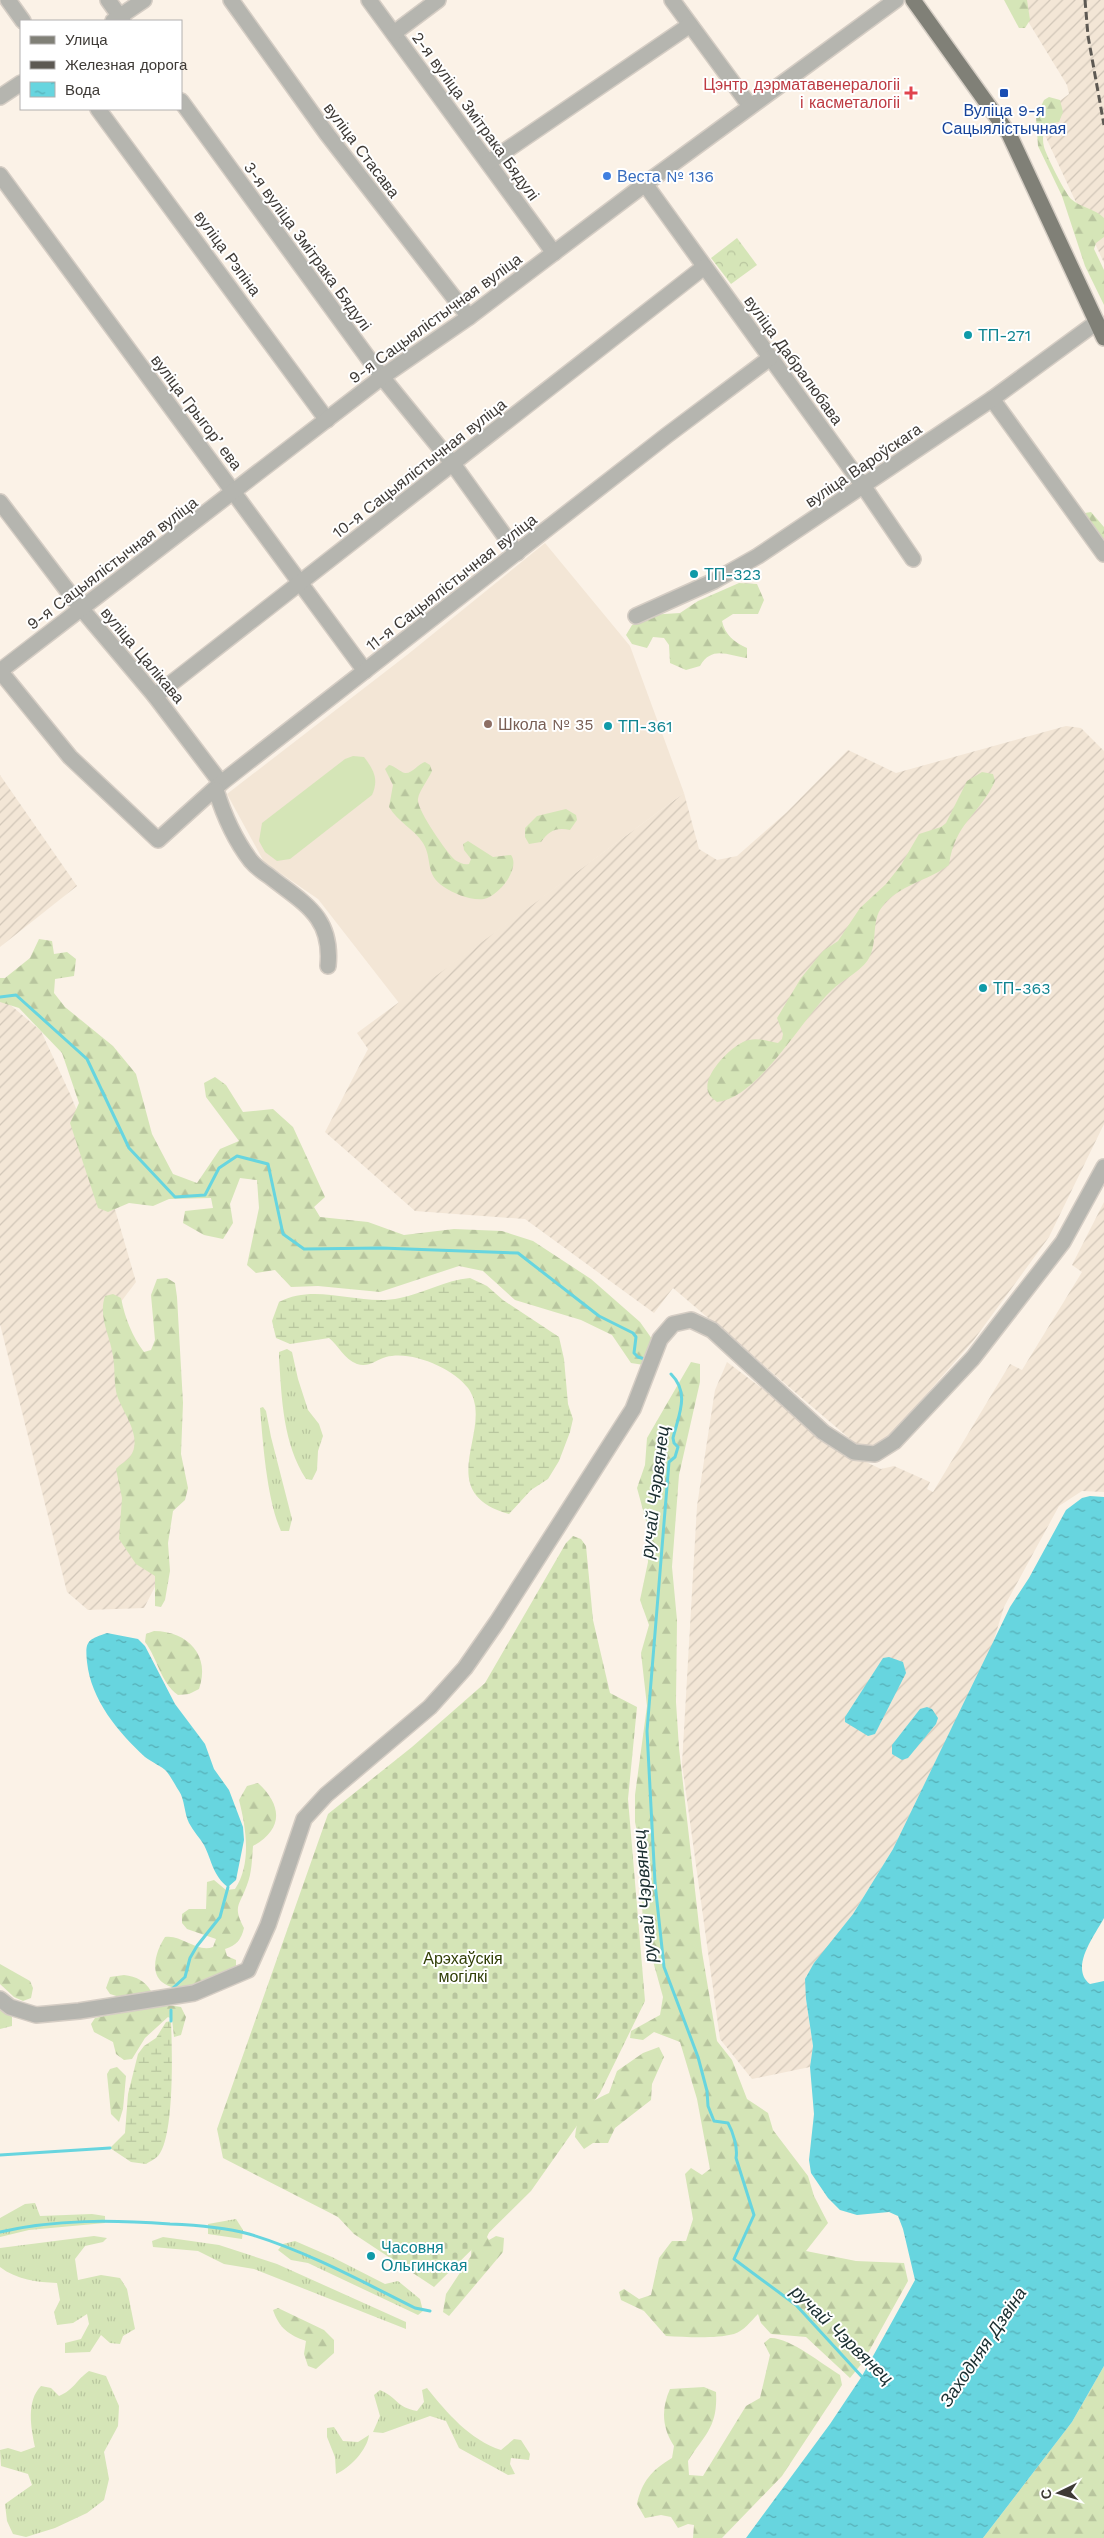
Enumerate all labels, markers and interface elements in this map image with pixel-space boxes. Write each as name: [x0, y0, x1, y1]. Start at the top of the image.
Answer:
legend: [20, 20, 182, 110]
street label: 2-я вуліца Змітрака Бядулі: [408, 28, 543, 204]
text: Улица: [65, 31, 108, 49]
text: Железная дорога: [65, 56, 188, 74]
place label: Цэнтр дэрматавенералогіі і касметалогіі: [703, 75, 900, 112]
text: Вода: [65, 81, 101, 99]
marker: Цэнтр дэрматавенералогіі і касметалогіі: [904, 86, 918, 100]
marker: Вуліца 9-я Сацыялістычная: [998, 87, 1010, 99]
street label: вуліца Стасава: [320, 99, 404, 202]
place label: Вуліца 9-я Сацыялістычная: [942, 101, 1066, 138]
street label: 3-я вуліца Змітрака Бядулі: [240, 158, 375, 334]
place label: Веста № 136: [617, 167, 714, 186]
marker: Веста № 136: [601, 170, 613, 182]
street label: вуліца Рэпіна: [190, 207, 265, 300]
street label: 9-я Сацыялістычная вуліца: [345, 249, 525, 387]
street label: вуліца Дабралюбава: [740, 292, 847, 429]
place label: ТП-271: [978, 326, 1031, 345]
marker: ТП-271: [962, 329, 974, 341]
street label: вуліца Грыгорʼева: [147, 351, 246, 474]
street label: 10-я Сацыялістычная вуліца: [329, 395, 510, 542]
street label: вуліца Вароўскага: [802, 419, 925, 511]
street label: 9-я Сацыялістычная вуліца: [23, 493, 201, 634]
street label: 11-я Сацыялістычная вуліца: [362, 510, 541, 655]
place label: ТП-323: [704, 565, 761, 584]
marker: ТП-323: [688, 568, 700, 580]
street label: вуліца Цалікава: [97, 603, 188, 707]
place label: Школа № 35: [498, 715, 594, 734]
place label: ТП-361: [618, 717, 673, 736]
marker: Школа № 35: [482, 718, 494, 730]
marker: ТП-361: [602, 720, 614, 732]
place label: ТП-363: [993, 979, 1051, 998]
marker: ТП-363: [977, 982, 989, 994]
water label: ручай Чэрвянец: [636, 1424, 673, 1561]
water label: ручай Чэрвянец: [628, 1829, 661, 1965]
park label: Арэхаўскія могілкі: [423, 1949, 503, 1986]
place label: Часовня Ольгинская: [381, 2238, 467, 2275]
marker: Часовня Ольгинская: [365, 2250, 377, 2262]
water label: ручай Чэрвянец: [786, 2280, 898, 2389]
water label: Заходняя Дзвіна: [935, 2283, 1030, 2411]
north arrow: [1034, 2468, 1084, 2518]
text: С: [1038, 2488, 1054, 2500]

